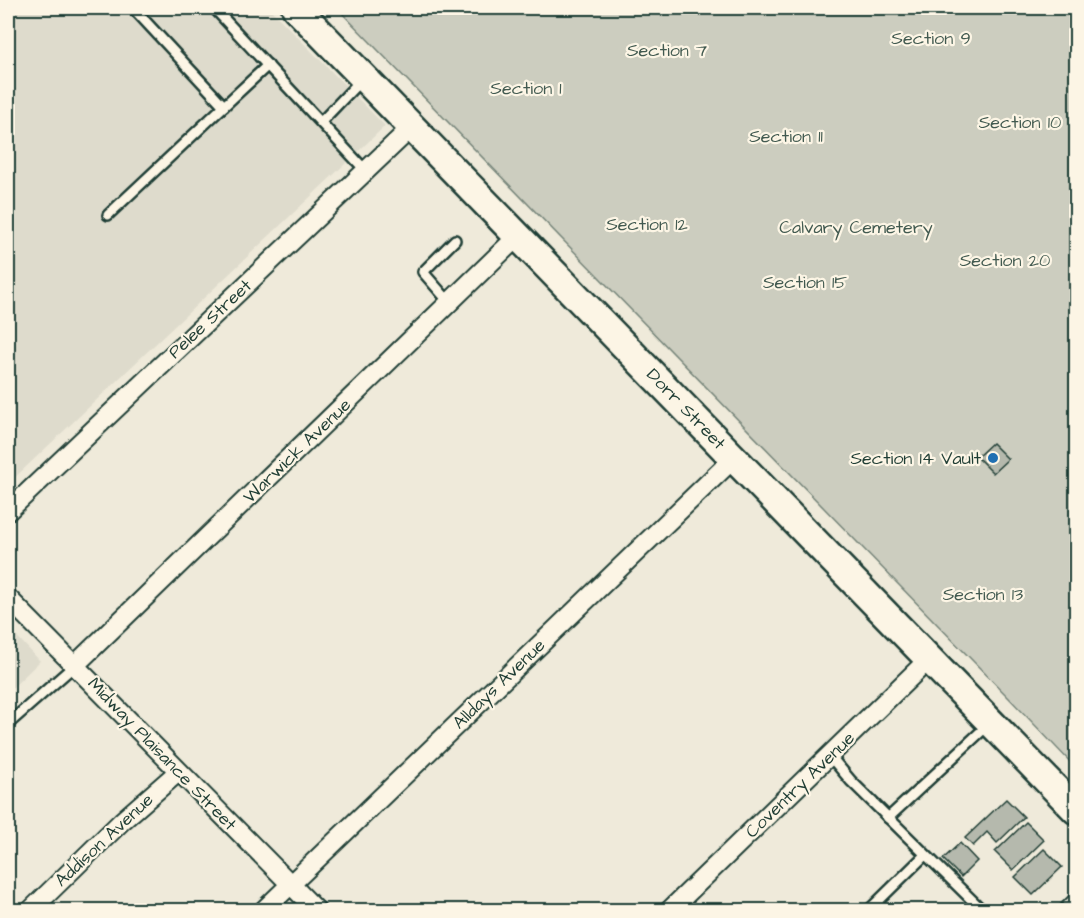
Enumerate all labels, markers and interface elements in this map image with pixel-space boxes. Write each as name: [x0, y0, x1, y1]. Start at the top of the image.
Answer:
park label: Section 9: [891, 26, 971, 51]
park label: Section 7: [627, 38, 707, 63]
park label: Section 1: [490, 76, 562, 101]
park label: Section 10: [979, 110, 1061, 135]
park label: Section 11: [749, 124, 823, 149]
park label: Section 12: [606, 212, 689, 237]
park label: Calvary Cemetery: [779, 215, 933, 241]
park label: Section 20: [960, 248, 1050, 273]
park label: Section 15: [763, 270, 847, 295]
street label: Pelee Street: [163, 273, 258, 364]
street label: Dorr Street: [641, 363, 732, 456]
street label: Warwick Avenue: [237, 393, 357, 509]
place label: Section 14 Vault: [851, 446, 982, 471]
marker: Section 14 Vault: [986, 451, 1000, 465]
park label: Section 13: [943, 582, 1023, 607]
street label: Alldays Avenue: [447, 633, 552, 735]
street label: Midway Plaisance Street: [81, 672, 243, 838]
street label: Coventry Avenue: [740, 726, 861, 845]
street label: Addison Avenue: [49, 788, 159, 892]

